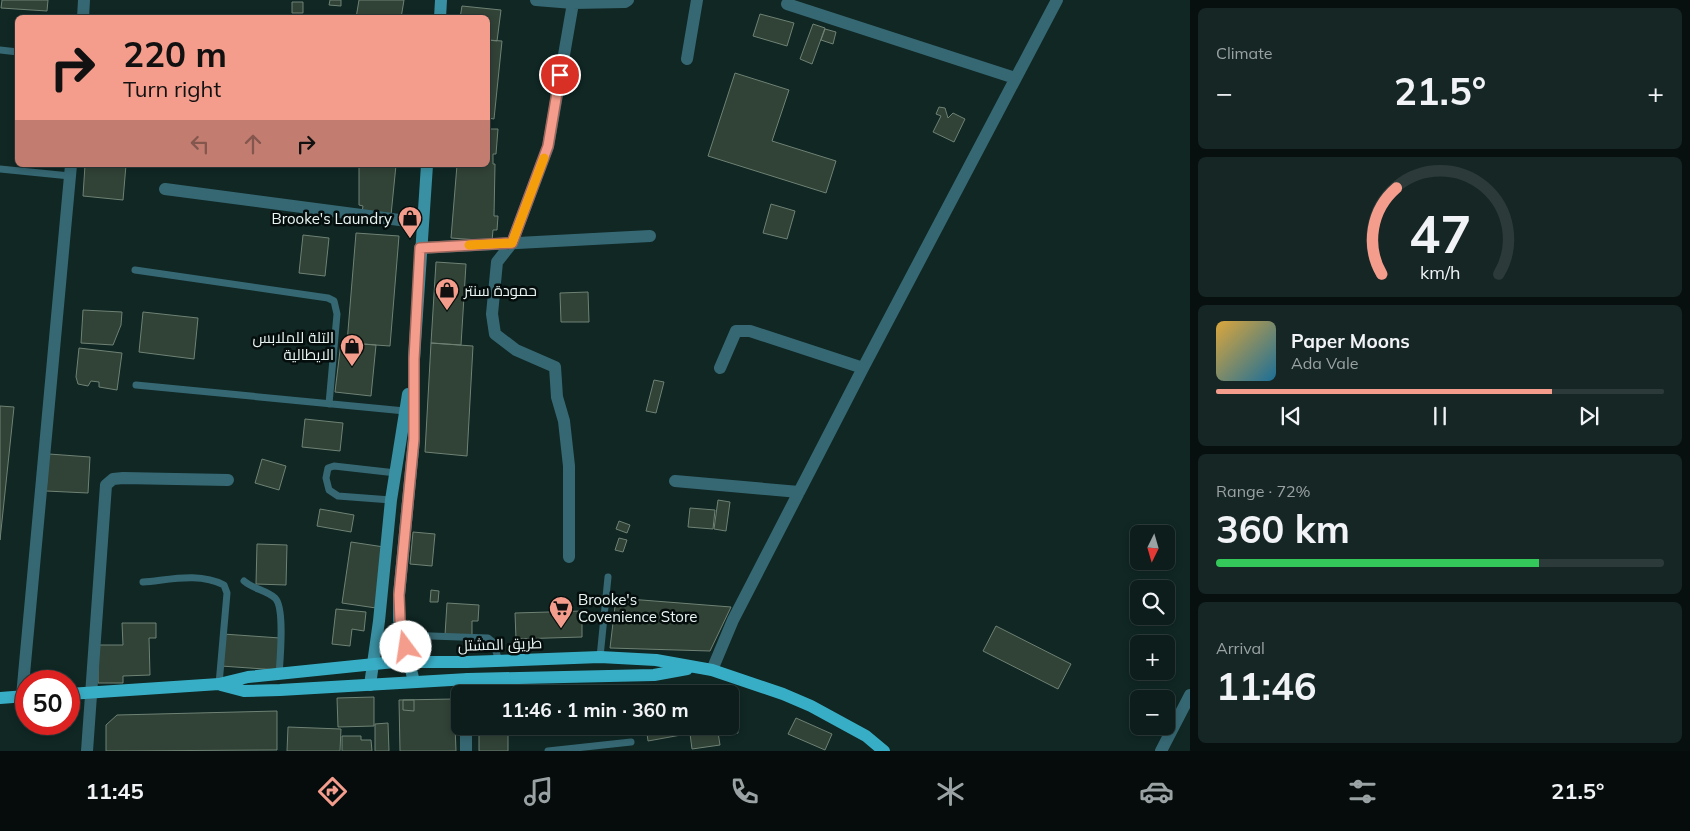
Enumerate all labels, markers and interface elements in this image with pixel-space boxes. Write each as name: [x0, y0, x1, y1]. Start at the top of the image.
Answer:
text: 220 m: [123, 32, 227, 76]
icon: right: [40, 35, 105, 100]
text: Climate: [1216, 43, 1272, 63]
pin: [539, 54, 581, 96]
icon: arrive: [546, 61, 574, 89]
text: 21.5°: [1394, 67, 1486, 115]
text: Turn right: [123, 75, 221, 103]
text: −: [1216, 75, 1233, 110]
text: +: [1647, 75, 1664, 110]
icon: left: [186, 130, 214, 158]
icon: ahead: [239, 130, 267, 158]
icon: right: [292, 130, 320, 158]
text: 47: [1409, 201, 1471, 266]
shop icon: Brooke's Laundry: [397, 205, 423, 239]
place label: Brooke's Laundry: [271, 209, 392, 228]
text: km/h: [1420, 261, 1460, 283]
shop icon: حمودة سنتر: [434, 277, 460, 311]
place label: حمودة سنتر: [463, 281, 537, 300]
place label: التلة للملابس الايطالية: [253, 328, 334, 364]
text: Paper Moons: [1291, 329, 1410, 353]
shop icon: التلة للملابس الايطالية: [339, 333, 365, 367]
text: Ada Vale: [1291, 353, 1358, 373]
icon: previous: [1277, 402, 1305, 430]
icon: pause: [1426, 402, 1454, 430]
icon: next: [1575, 402, 1603, 430]
text: Range · 72%: [1216, 481, 1311, 501]
text: 360 km: [1216, 505, 1350, 553]
north arrow: [1130, 525, 1175, 570]
map controls: [1130, 525, 1175, 735]
button: search: [1130, 580, 1175, 625]
place label: Brooke's Covenience Store: [578, 590, 697, 626]
supermarket icon: Brooke's Covenience Store: [548, 595, 574, 629]
position arrow: [379, 620, 431, 672]
street label: طريق المشتل: [458, 633, 542, 656]
button: +: [1130, 635, 1175, 680]
text: Arrival: [1216, 638, 1265, 658]
text: 11:46: [1216, 662, 1317, 710]
speed limit sign: 50: [15, 670, 80, 735]
button: −: [1130, 690, 1175, 735]
text: 11:46 · 1 min · 360 m: [501, 698, 689, 722]
icon: directions: [315, 774, 350, 809]
icon: music: [521, 774, 556, 809]
icon: phone: [727, 774, 762, 809]
icon: climate: [933, 774, 968, 809]
icon: car: [1139, 774, 1174, 809]
icon: filters: [1345, 774, 1380, 809]
text: 11:45: [86, 777, 144, 805]
text: 21.5°: [1551, 777, 1604, 805]

